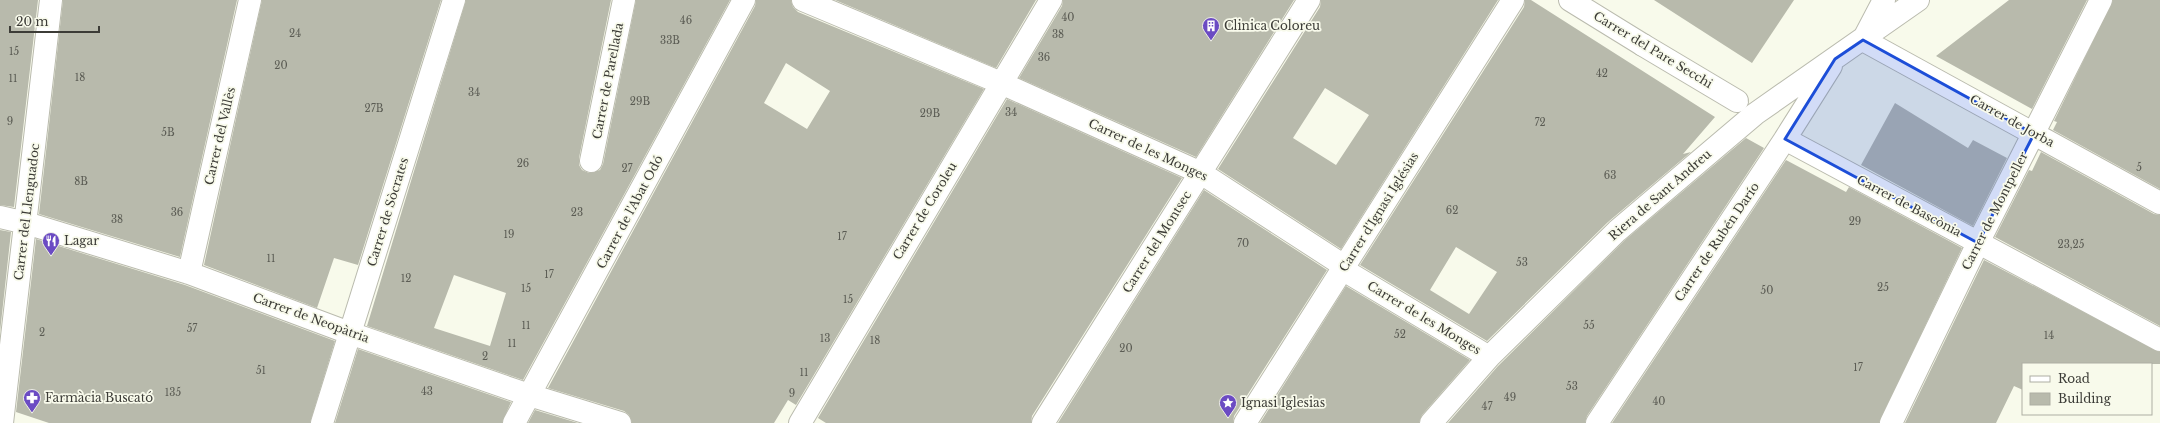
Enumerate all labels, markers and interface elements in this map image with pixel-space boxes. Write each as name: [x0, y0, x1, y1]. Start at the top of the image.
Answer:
scale bar: [10, 8, 99, 34]
street label: Carrer del Pare Secchi: [1591, 8, 1715, 91]
house number: 40: [1062, 11, 1075, 24]
text: 20 m: [16, 14, 48, 29]
house number: 46: [680, 14, 692, 27]
building icon: Clinica Coloreu: [1201, 16, 1221, 41]
place label: Clinica Coloreu: [1224, 18, 1320, 33]
street label: Carrer de Parellada: [589, 21, 626, 140]
house number: 24: [289, 27, 301, 40]
house number: 38: [1052, 28, 1064, 41]
house number: 33B: [660, 34, 680, 47]
house number: 15: [9, 45, 19, 58]
house number: 36: [1038, 51, 1050, 64]
house number: 20: [274, 59, 288, 72]
house number: 42: [1596, 67, 1608, 80]
house number: 18: [75, 71, 85, 84]
house number: 11: [9, 72, 17, 85]
street label: Carrer del Vallès: [201, 85, 238, 186]
house number: 34: [468, 86, 480, 99]
street label: Carrer de Jorba: [1967, 91, 2057, 150]
house number: 29B: [630, 95, 650, 108]
house number: 27B: [365, 102, 384, 115]
house number: 34: [1005, 106, 1017, 119]
house number: 29B: [920, 107, 940, 120]
house number: 9: [7, 115, 13, 128]
street label: Carrer de les Monges: [1086, 115, 1210, 184]
house number: 72: [1534, 116, 1546, 129]
house number: 5B: [161, 126, 175, 139]
street label: Carrer del Llenguadoc: [11, 142, 42, 281]
street label: Riera de Sant Andreu: [1605, 146, 1714, 243]
street label: Carrer d'Ignasi Iglésias: [1336, 149, 1422, 274]
street label: Carrer de Montpeller: [1958, 149, 2031, 272]
street label: Carrer de l'Abat Odó: [593, 152, 666, 271]
street label: Carrer de Sòcrates: [364, 156, 411, 268]
house number: 26: [517, 157, 529, 170]
street label: Carrer de Coroleu: [889, 159, 960, 262]
house number: 5: [2136, 161, 2142, 174]
house number: 27: [621, 162, 634, 175]
house number: 63: [1604, 169, 1616, 182]
street label: Carrer de Bascònia: [1854, 172, 1964, 240]
house number: 8B: [74, 175, 88, 188]
street label: Carrer de Rubén Darío: [1671, 179, 1762, 304]
street label: Carrer del Montsec: [1119, 187, 1194, 296]
house number: 62: [1446, 204, 1458, 217]
house number: 36: [171, 206, 183, 219]
house number: 23: [571, 206, 583, 219]
house number: 38: [111, 213, 123, 226]
house number: 29: [1849, 215, 1861, 228]
house number: 19: [504, 228, 514, 241]
house number: 17: [837, 230, 848, 243]
restaurant icon: Lagar: [41, 231, 61, 256]
place label: Lagar: [64, 233, 99, 248]
house number: 70: [1237, 237, 1249, 250]
house number: 23,25: [2058, 238, 2085, 251]
house number: 11: [267, 252, 275, 265]
house number: 53: [1516, 256, 1528, 269]
house number: 17: [544, 268, 555, 281]
house number: 12: [401, 272, 411, 285]
street label: Carrer de les Monges: [1365, 278, 1484, 357]
house number: 25: [1877, 281, 1889, 294]
house number: 15: [521, 282, 531, 295]
house number: 50: [1761, 284, 1773, 297]
street label: Carrer de Neopàtria: [251, 289, 372, 346]
house number: 15: [843, 293, 853, 306]
house number: 11: [522, 319, 530, 332]
house number: 55: [1583, 319, 1595, 332]
house number: 57: [187, 322, 198, 335]
house number: 2: [39, 326, 45, 339]
house number: 52: [1394, 328, 1406, 341]
house number: 14: [2044, 329, 2054, 342]
house number: 13: [820, 332, 830, 345]
house number: 18: [870, 334, 880, 347]
house number: 11: [508, 337, 516, 350]
house number: 20: [1119, 342, 1133, 355]
house number: 2: [482, 350, 488, 363]
house number: 17: [1853, 361, 1864, 374]
legend: [2022, 363, 2152, 415]
house number: 51: [256, 364, 266, 377]
house number: 11: [800, 366, 808, 379]
text: Road: [2058, 371, 2090, 386]
house number: 53: [1566, 380, 1578, 393]
house number: 43: [421, 385, 433, 398]
house number: 135: [165, 386, 181, 399]
house number: 9: [789, 387, 795, 400]
pharmacy icon: Farmàcia Buscató: [22, 388, 42, 413]
place label: Farmàcia Buscató: [45, 390, 153, 405]
house number: 49: [1504, 391, 1516, 404]
text: Building: [2058, 391, 2112, 406]
place icon: Ignasi Iglesias: [1218, 393, 1238, 418]
place label: Ignasi Iglesias: [1241, 395, 1325, 410]
house number: 40: [1653, 395, 1666, 408]
house number: 47: [1482, 400, 1493, 413]

